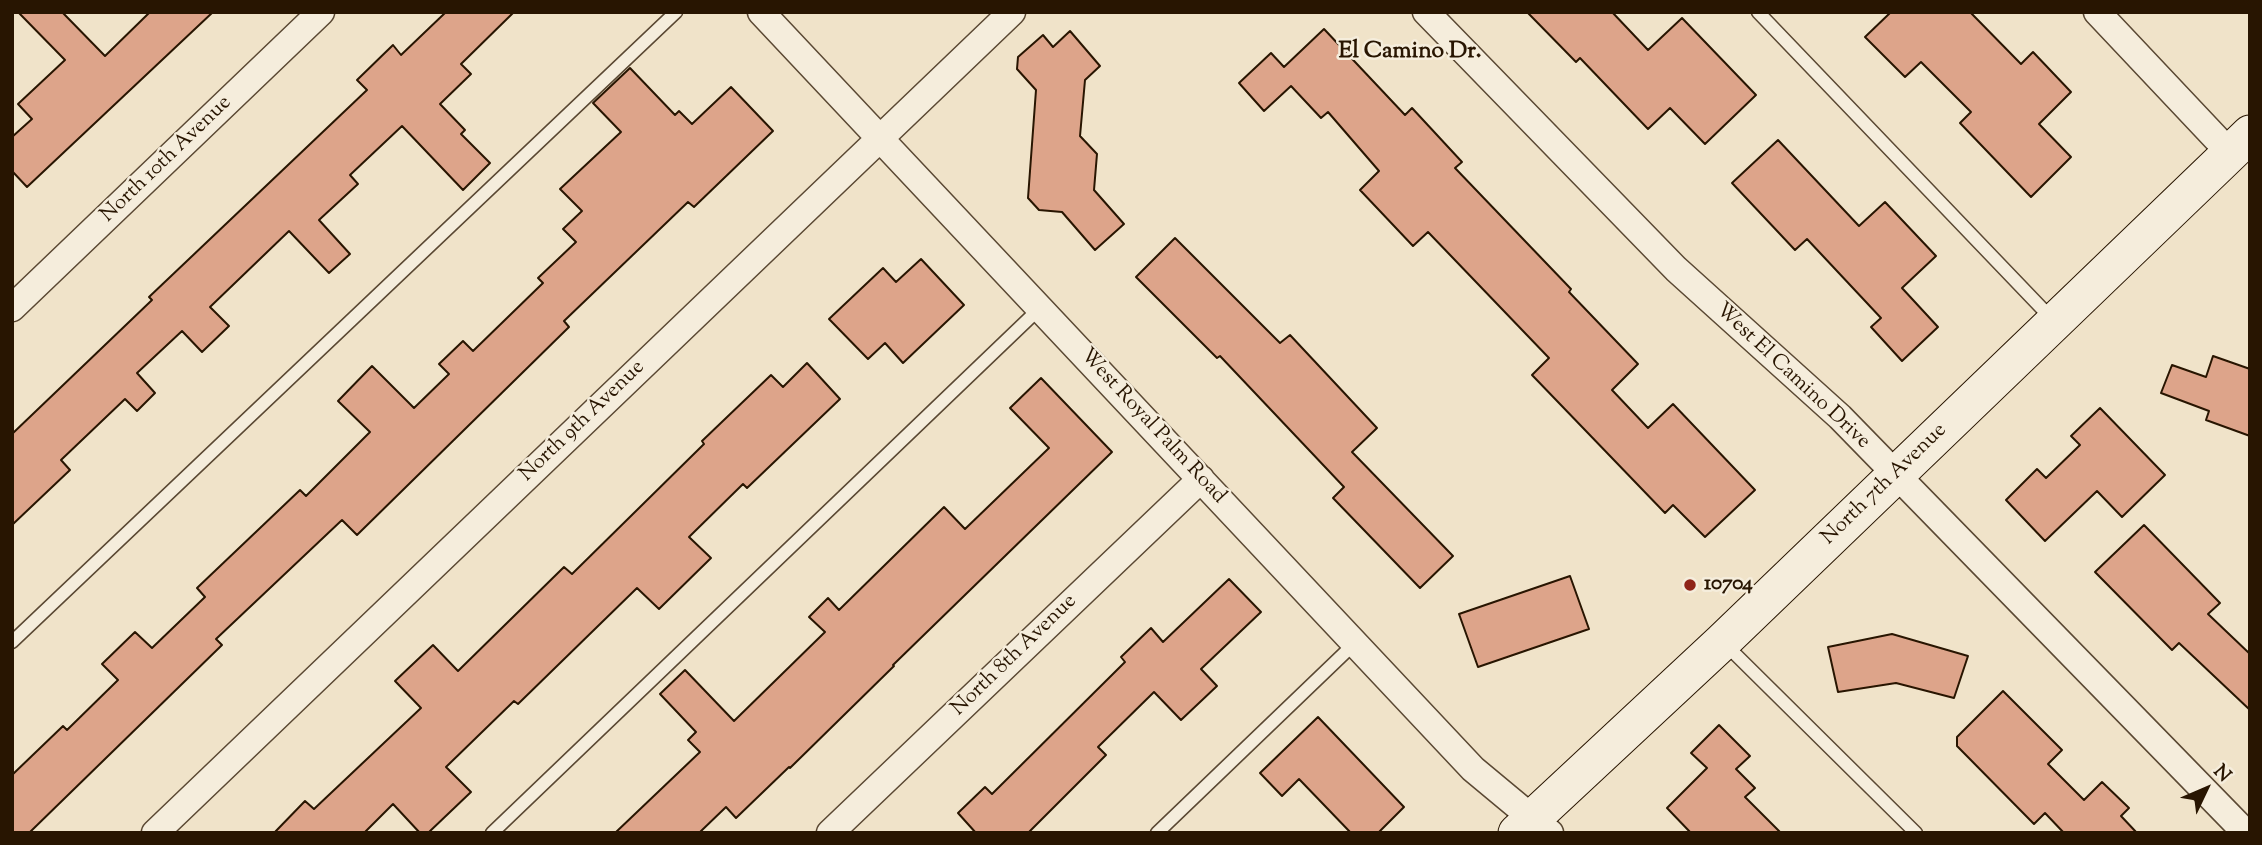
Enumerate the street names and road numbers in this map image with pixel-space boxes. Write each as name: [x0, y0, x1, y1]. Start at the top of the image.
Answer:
street label: North 10th Avenue: [96, 91, 238, 229]
street label: West El Camino Drive: [1709, 299, 1875, 455]
street label: West Royal Palm Road: [1074, 344, 1230, 510]
street label: North 9th Avenue: [515, 356, 651, 488]
street label: North 7th Avenue: [1817, 419, 1953, 551]
street label: North 8th Avenue: [947, 590, 1083, 722]

